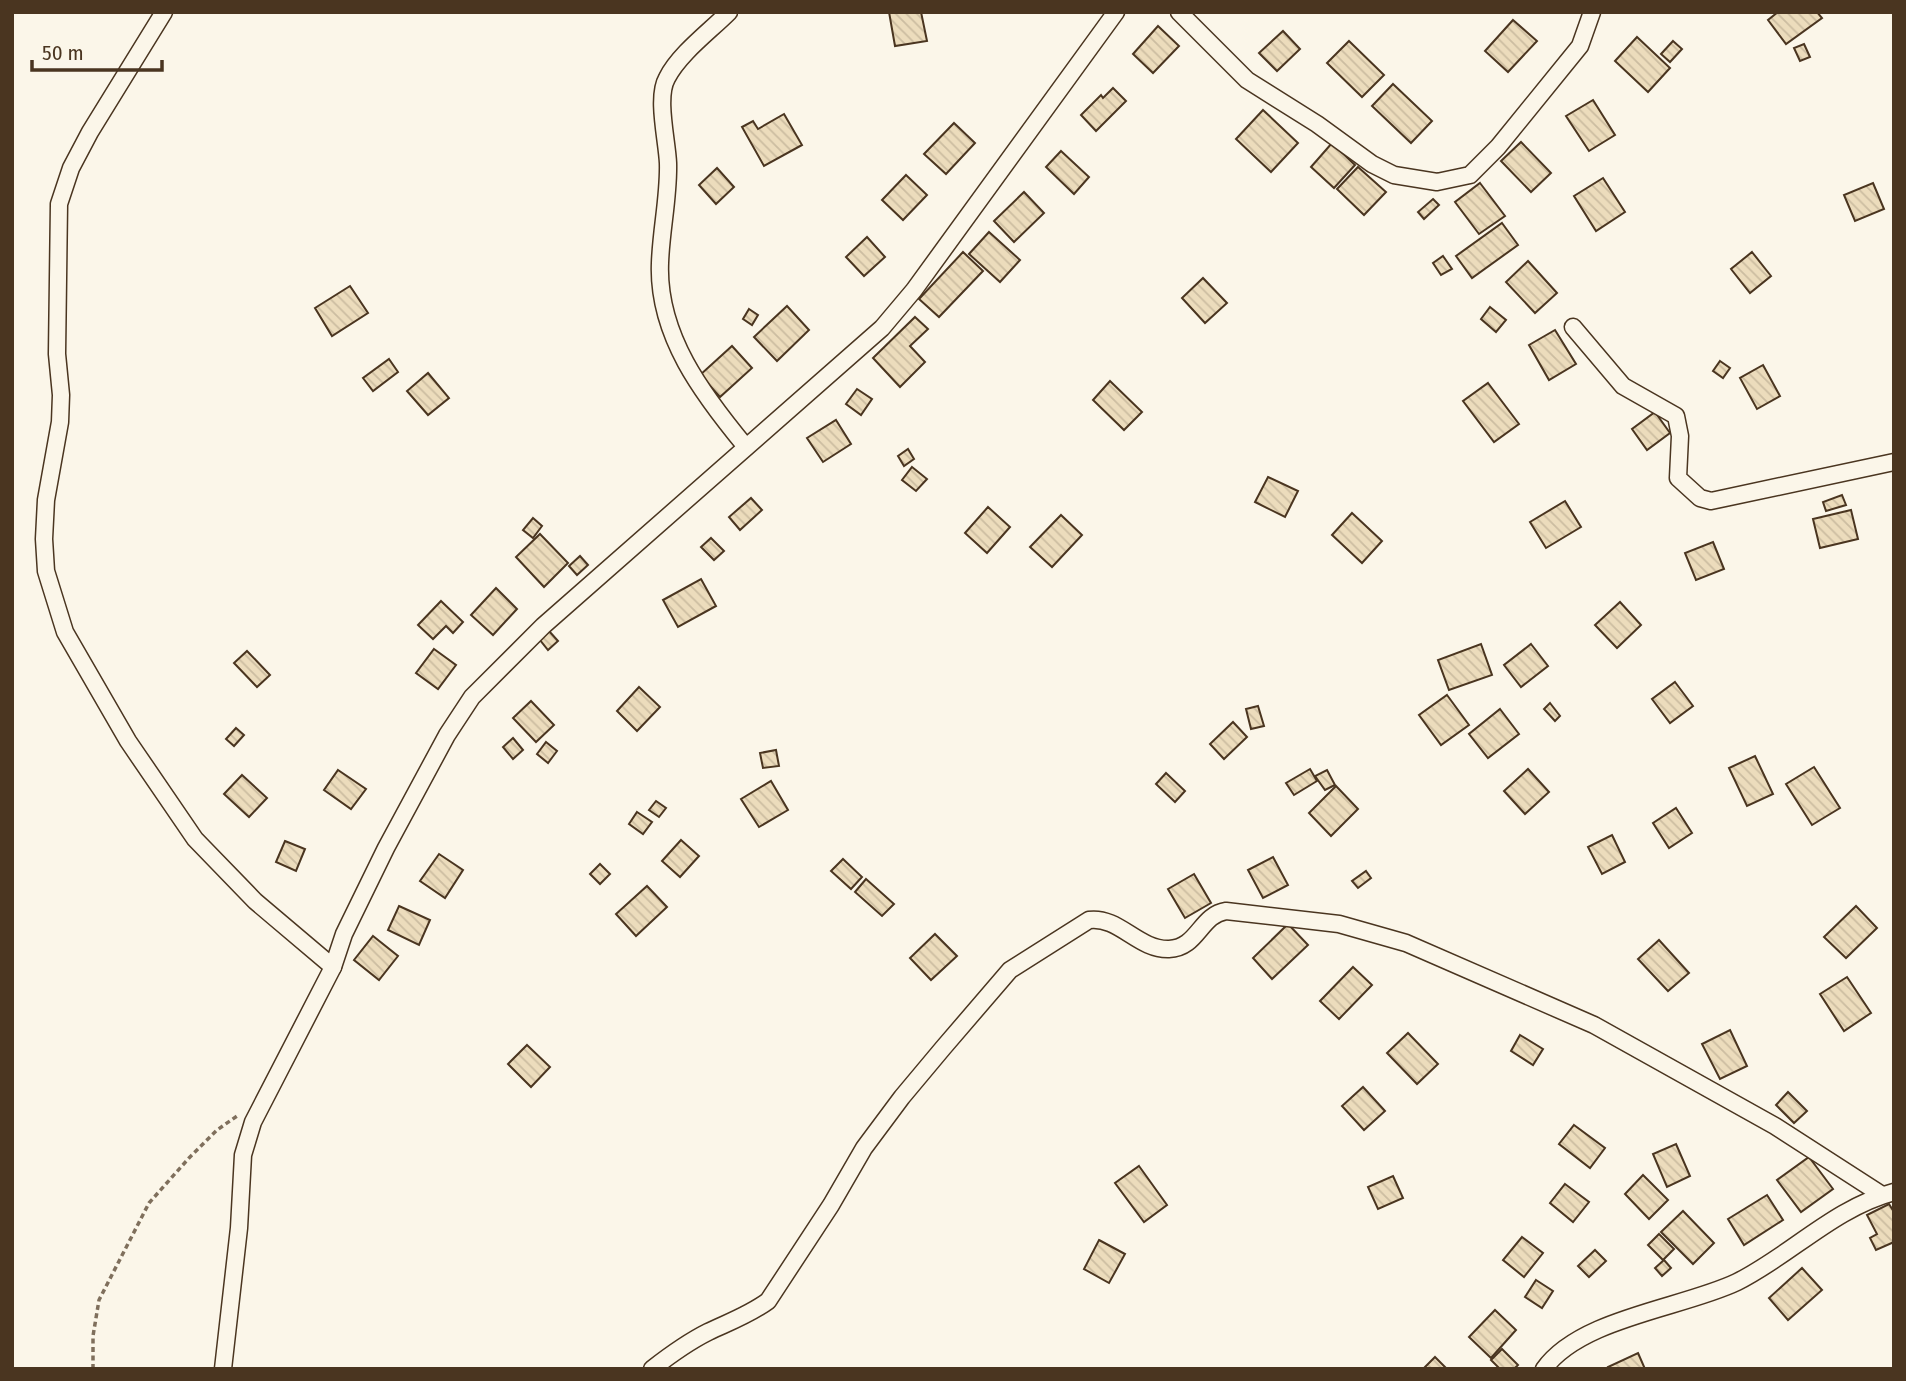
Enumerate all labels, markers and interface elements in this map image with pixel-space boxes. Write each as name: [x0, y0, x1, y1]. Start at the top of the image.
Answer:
scale bar: [32, 28, 161, 72]
text: 50 m: [42, 40, 84, 66]

